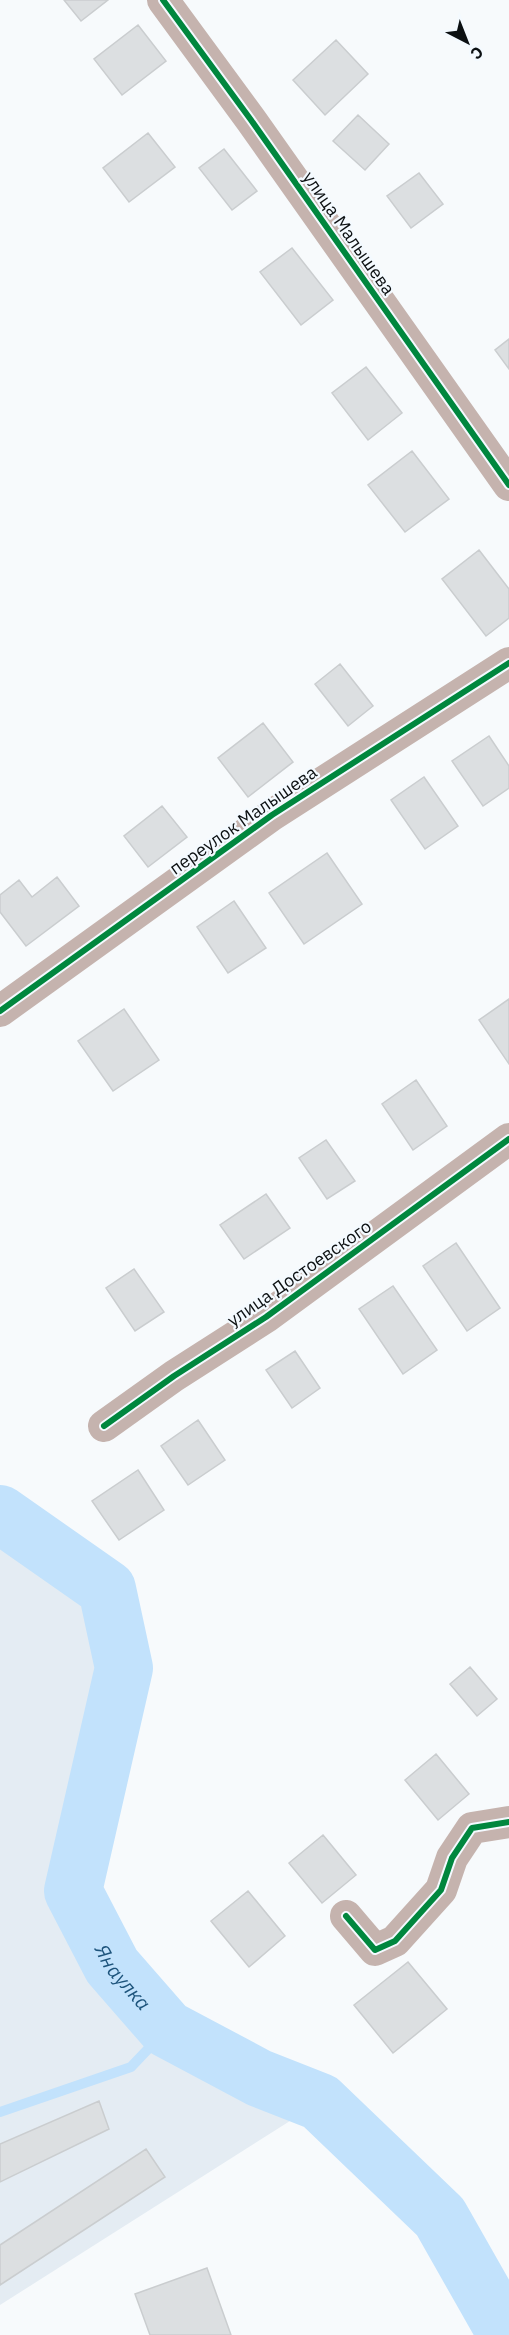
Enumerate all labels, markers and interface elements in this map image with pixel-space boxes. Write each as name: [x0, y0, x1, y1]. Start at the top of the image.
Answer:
north arrow: [437, 12, 497, 72]
text: С: [466, 42, 488, 64]
street label: улица Малышева: [298, 167, 400, 300]
street label: переулок Малышева: [165, 760, 322, 880]
street label: улица Достоевского: [222, 1215, 376, 1331]
water label: Янаулка: [89, 1938, 158, 2016]

